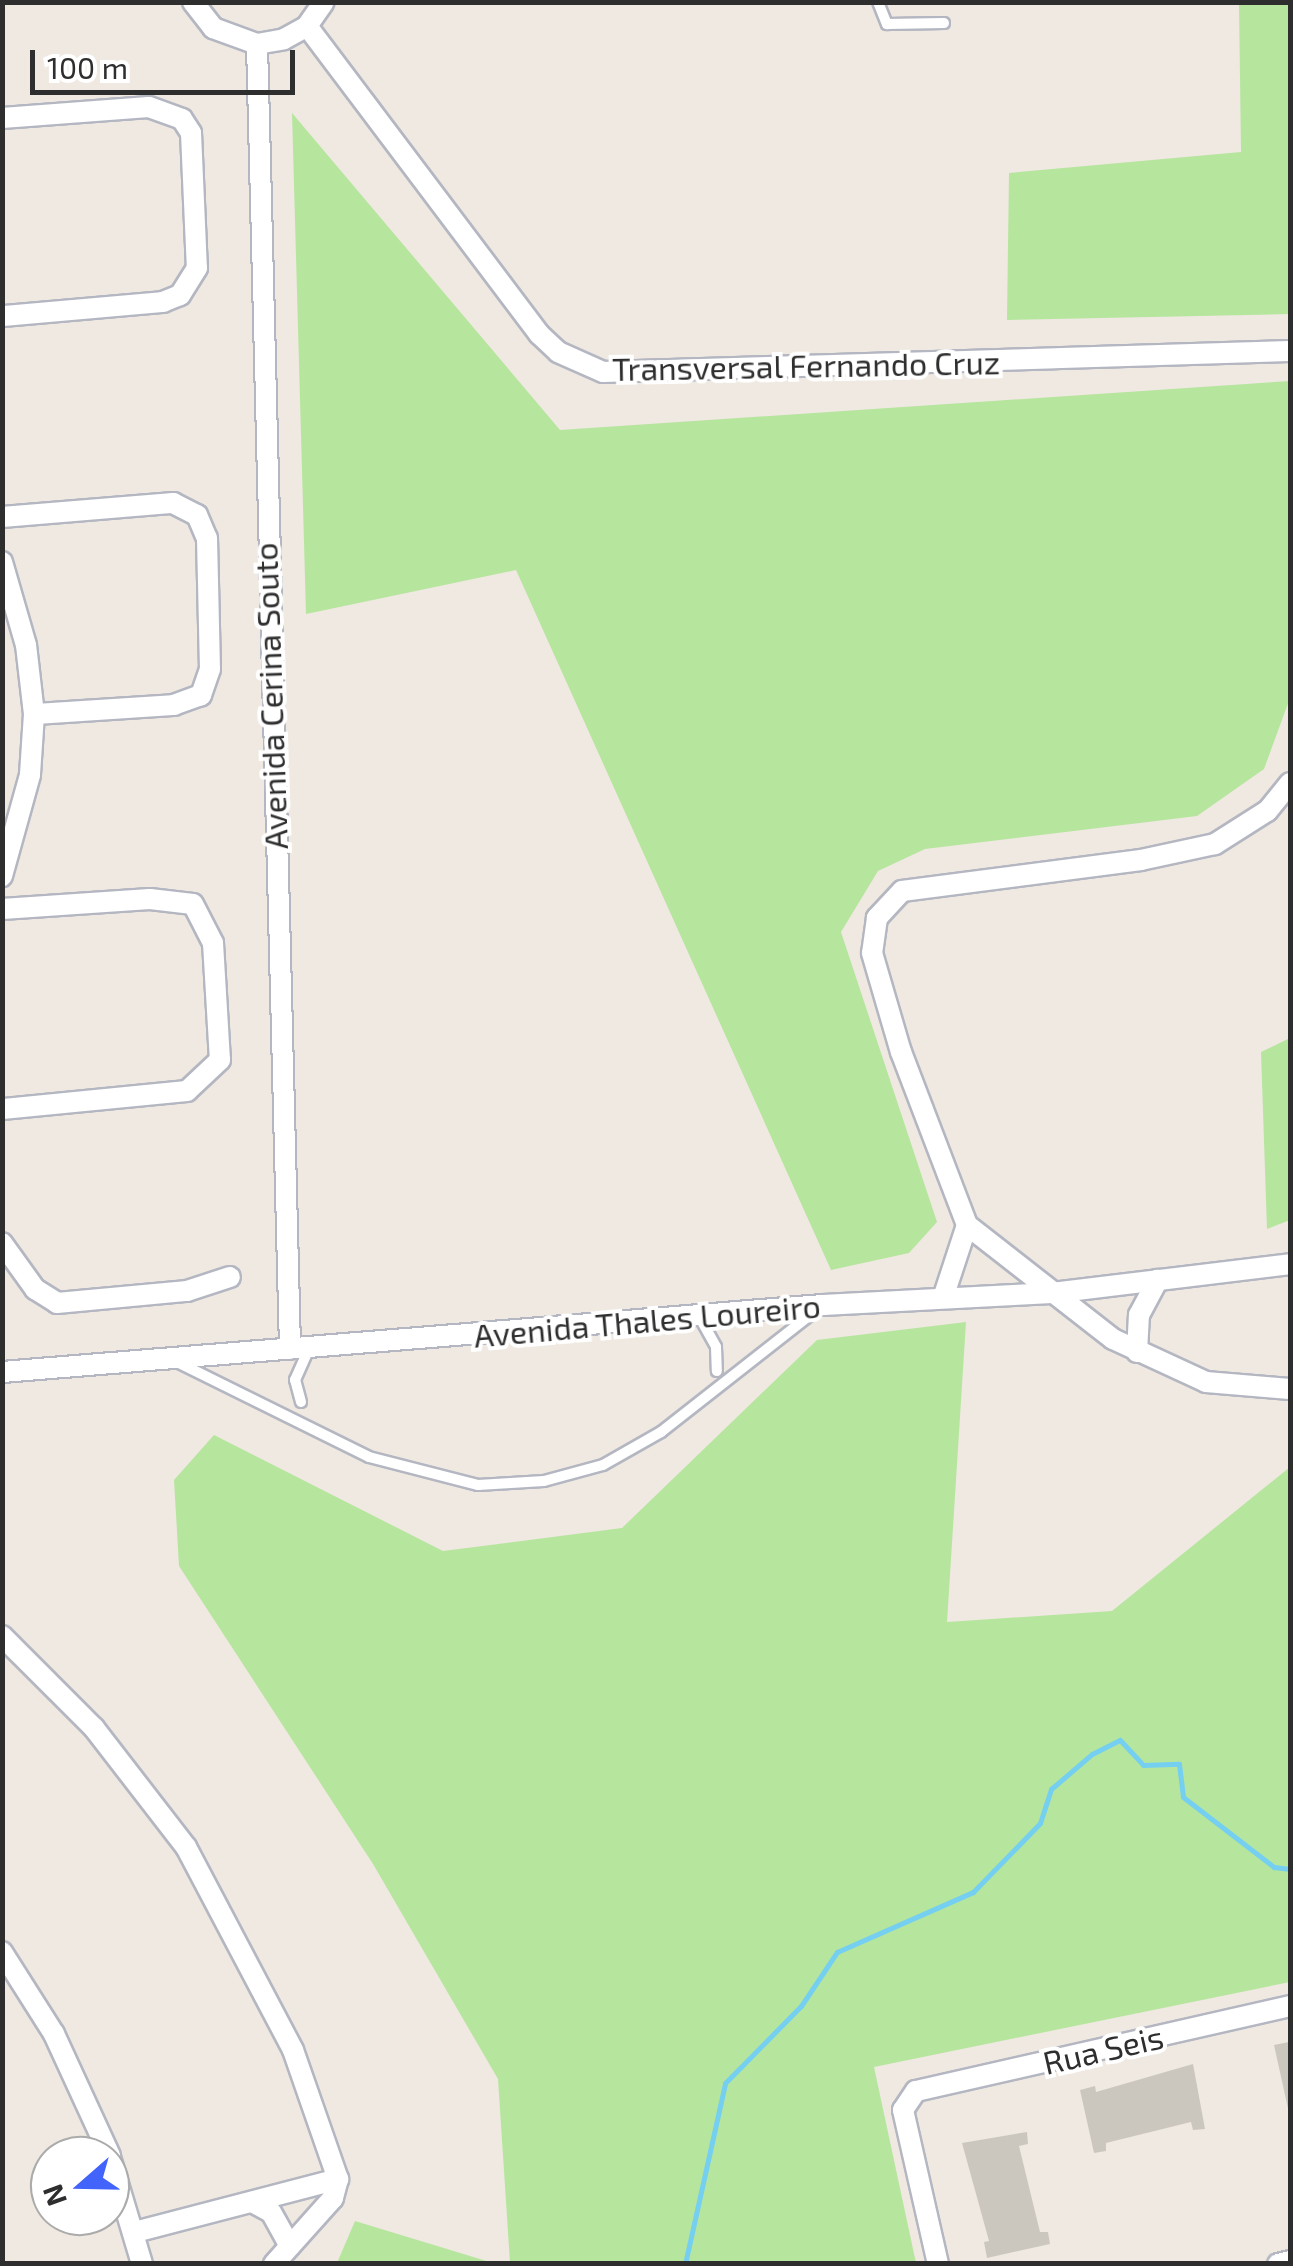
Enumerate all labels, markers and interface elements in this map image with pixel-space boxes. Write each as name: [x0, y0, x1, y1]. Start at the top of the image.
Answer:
scale bar: [35, 30, 300, 92]
text: 100 m: [47, 49, 128, 85]
street label: Transversal Fernando Cruz: [611, 342, 1001, 388]
street label: Avenida Cerina Souto: [245, 542, 295, 850]
street label: Avenida Thales Loureiro: [472, 1286, 822, 1354]
street label: Rua Seis: [1039, 2017, 1167, 2081]
north arrow: [30, 2136, 130, 2236]
text: N: [34, 2180, 73, 2211]

